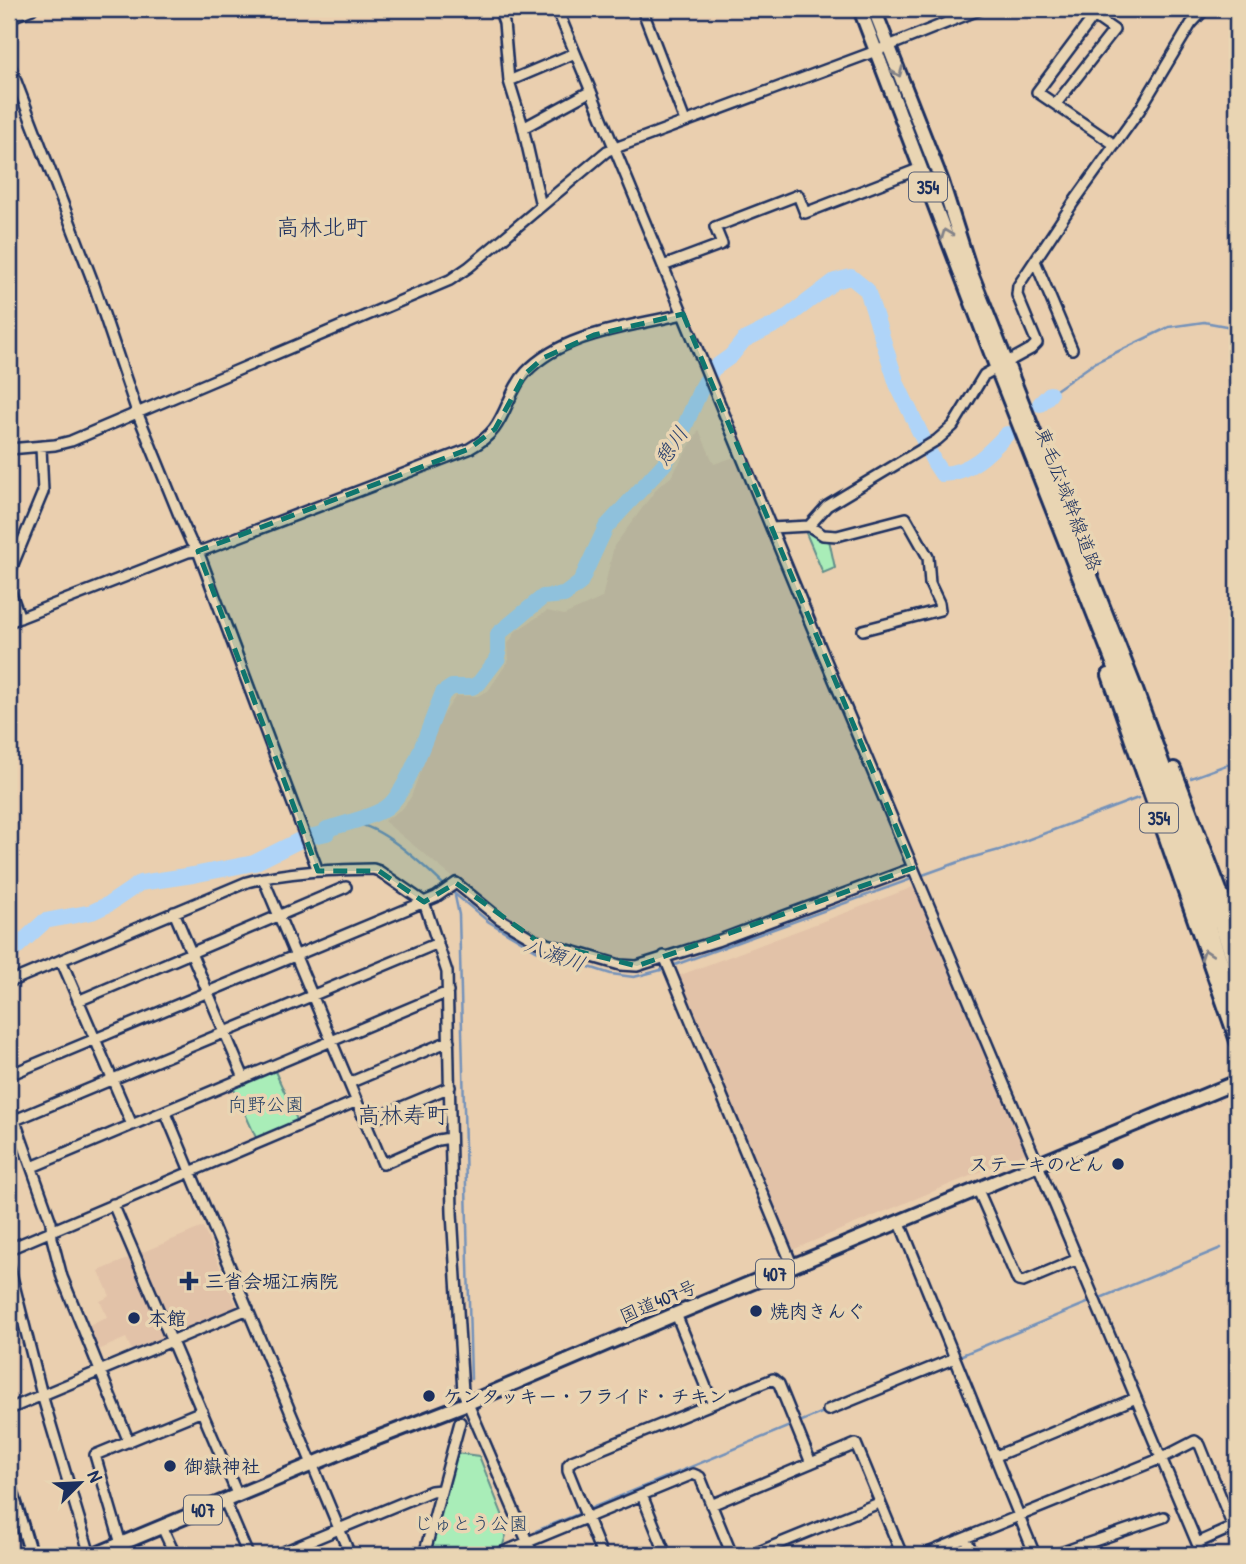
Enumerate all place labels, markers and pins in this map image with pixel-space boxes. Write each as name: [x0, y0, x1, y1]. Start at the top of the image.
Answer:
place label: ステーキのどん: [969, 1151, 1104, 1177]
marker: ステーキのどん: [1110, 1156, 1126, 1172]
place label: 三省会堀江病院: [205, 1268, 338, 1294]
marker: 三省会堀江病院: [179, 1271, 199, 1291]
place label: 焼肉きんぐ: [770, 1298, 865, 1324]
marker: 焼肉きんぐ: [748, 1303, 764, 1319]
place label: 本館: [148, 1305, 186, 1331]
marker: 本館: [126, 1310, 142, 1326]
place label: ケンタッキー・フライド・チキン: [443, 1383, 728, 1409]
marker: ケンタッキー・フライド・チキン: [421, 1388, 437, 1404]
place label: 御嶽神社: [184, 1453, 260, 1479]
marker: 御嶽神社: [162, 1458, 178, 1474]

